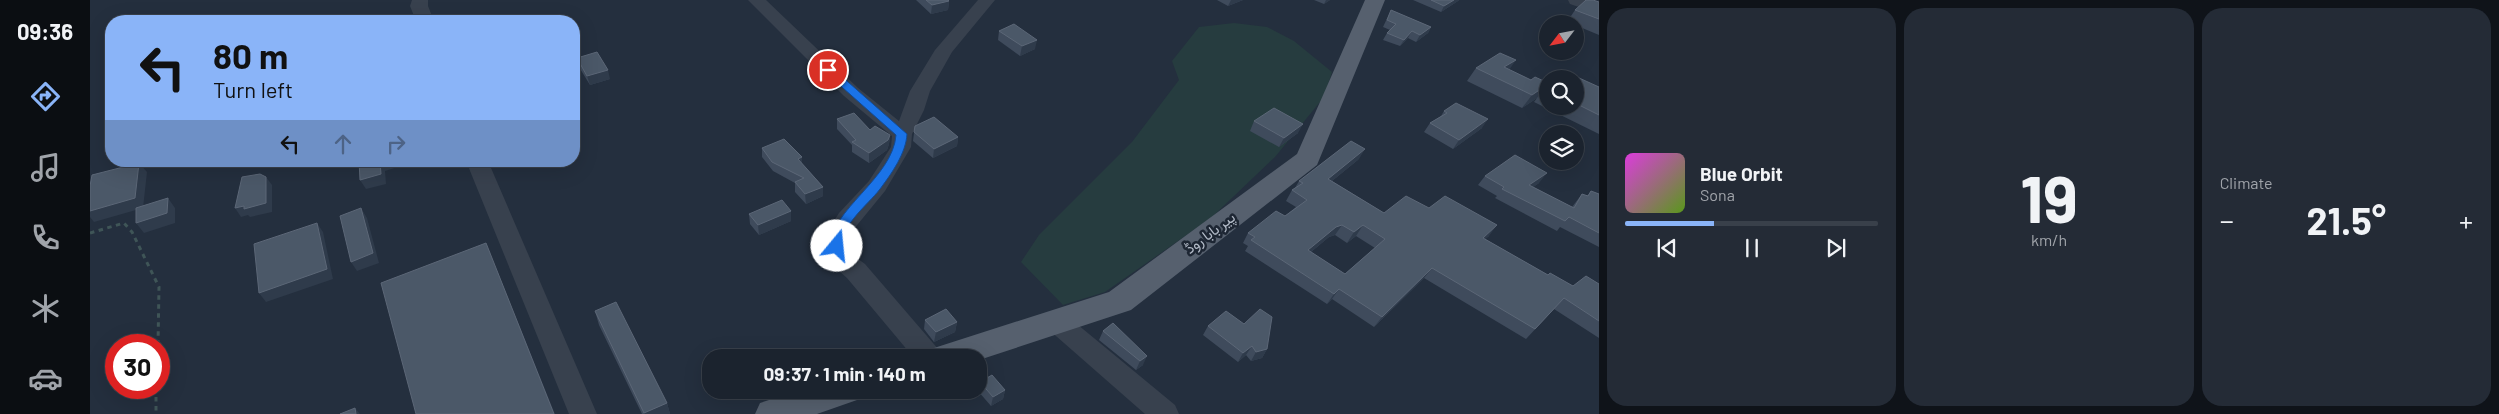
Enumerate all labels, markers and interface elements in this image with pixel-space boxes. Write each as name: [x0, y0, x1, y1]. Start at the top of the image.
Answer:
north arrow: [1539, 15, 1584, 60]
map controls: [1539, 15, 1584, 170]
text: 09:36: [17, 18, 73, 44]
text: 80 m: [213, 34, 288, 76]
icon: left: [130, 35, 195, 100]
pin: [807, 49, 849, 91]
icon: arrive: [814, 56, 842, 84]
button: search: [1539, 70, 1584, 115]
text: Turn left: [213, 76, 293, 102]
icon: directions: [28, 79, 63, 114]
button: layers: [1539, 125, 1584, 170]
icon: left: [276, 130, 304, 158]
icon: ahead: [329, 130, 357, 158]
icon: right: [382, 130, 410, 158]
icon: music: [28, 150, 63, 185]
text: 19: [2020, 158, 2078, 236]
text: Blue Orbit: [1700, 162, 1783, 185]
text: Climate: [2220, 173, 2273, 192]
text: Sona: [1700, 185, 1735, 204]
text: 21.5°: [2307, 197, 2386, 243]
text: −: [2220, 203, 2234, 237]
text: +: [2459, 203, 2473, 237]
street label: پیر بابا روڈ: [1181, 207, 1239, 259]
position arrow: [810, 219, 862, 271]
icon: phone: [28, 220, 63, 255]
text: km/h: [2031, 230, 2067, 249]
icon: previous: [1653, 234, 1681, 262]
icon: pause: [1738, 234, 1766, 262]
icon: next: [1822, 234, 1850, 262]
icon: climate: [28, 291, 63, 326]
speed limit sign: 30: [105, 334, 170, 399]
icon: car: [28, 361, 63, 396]
text: 09:37 · 1 min · 140 m: [764, 362, 926, 385]

